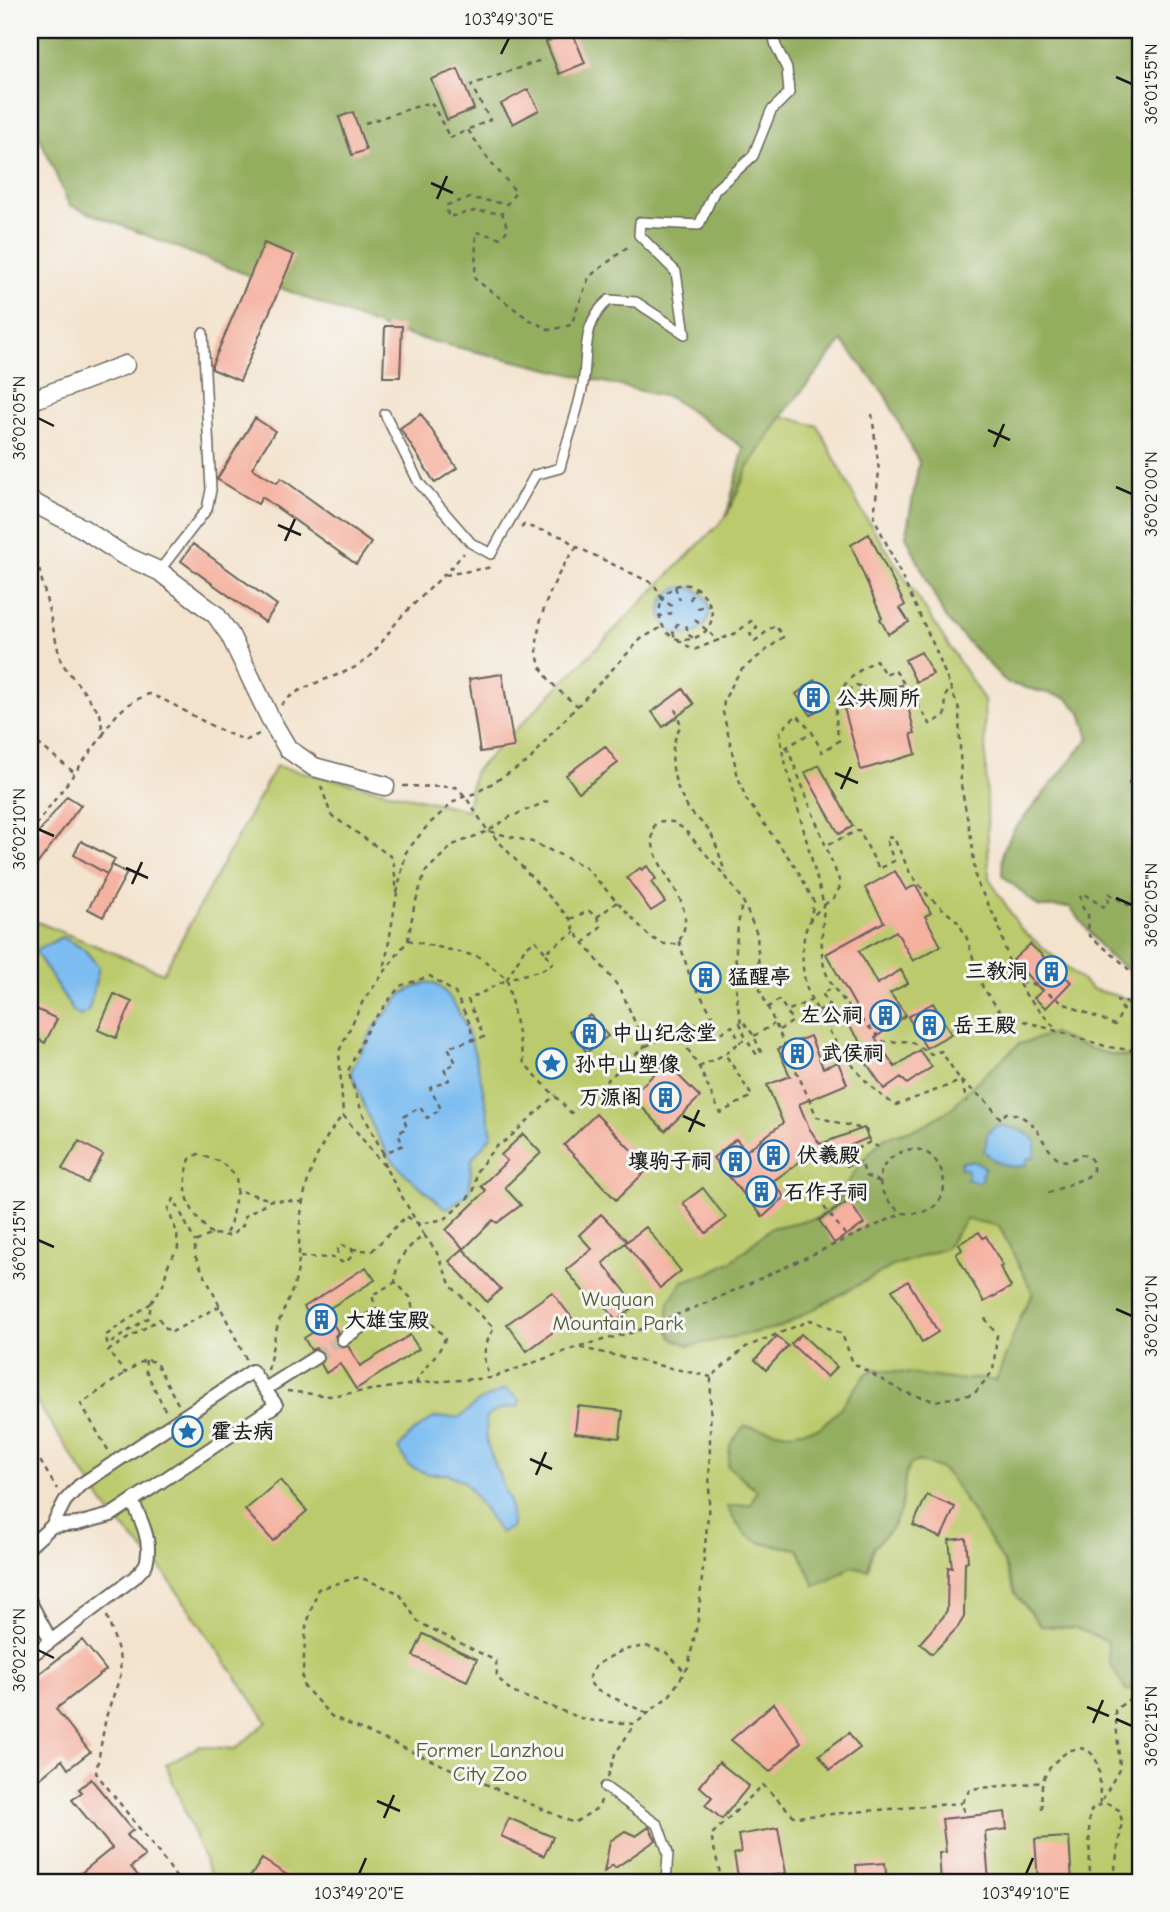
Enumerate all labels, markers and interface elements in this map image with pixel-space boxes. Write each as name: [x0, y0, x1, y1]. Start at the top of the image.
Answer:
text: 103°49'30"E: [464, 9, 554, 30]
text: 36°01'55"N: [1141, 43, 1162, 125]
text: 36°02'05"N: [9, 376, 30, 460]
text: 36°02'00"N: [1141, 451, 1162, 537]
building icon: 公共厕所: [796, 681, 830, 715]
place label: 公共厕所: [836, 686, 920, 710]
text: 36°02'10"N: [9, 788, 30, 870]
text: 36°02'05"N: [1141, 863, 1162, 947]
building icon: 三教洞: [1034, 954, 1068, 988]
place label: 三教洞: [965, 959, 1028, 983]
building icon: 猛醒亭: [688, 960, 722, 994]
place label: 猛醒亭: [728, 965, 791, 989]
building icon: 左公祠: [869, 998, 903, 1032]
place label: 左公祠: [800, 1003, 863, 1027]
building icon: 岳王殿: [913, 1008, 947, 1042]
place label: 岳王殿: [953, 1013, 1016, 1037]
building icon: 中山纪念堂: [572, 1016, 606, 1050]
place label: 中山纪念堂: [612, 1021, 717, 1045]
building icon: 武侯祠: [781, 1036, 815, 1070]
place label: 武侯祠: [821, 1041, 884, 1065]
place icon: 孙中山塑像: [535, 1047, 569, 1081]
place label: 孙中山塑像: [575, 1052, 680, 1076]
building icon: 万源阁: [648, 1080, 682, 1114]
place label: 万源阁: [579, 1085, 642, 1109]
building icon: 伏羲殿: [757, 1138, 791, 1172]
place label: 伏羲殿: [797, 1143, 860, 1167]
building icon: 壤驹子祠: [718, 1144, 752, 1178]
place label: 壤驹子祠: [628, 1149, 712, 1173]
building icon: 石作子祠: [744, 1175, 778, 1209]
place label: 石作子祠: [784, 1180, 868, 1204]
text: 36°02'15"N: [9, 1200, 30, 1280]
text: 36°02'10"N: [1141, 1275, 1162, 1357]
park label: Wuquan Mountain Park: [553, 1287, 683, 1335]
building icon: 大雄宝殿: [305, 1303, 339, 1337]
place label: 大雄宝殿: [345, 1308, 429, 1332]
place icon: 霍去病: [171, 1414, 205, 1448]
place label: 霍去病: [211, 1419, 274, 1443]
text: 36°02'20"N: [9, 1608, 30, 1692]
text: 36°02'15"N: [1141, 1686, 1162, 1766]
park label: Former Lanzhou City Zoo: [416, 1738, 564, 1786]
text: 103°49'20"E: [314, 1883, 404, 1904]
text: 103°49'10"E: [982, 1883, 1070, 1904]

